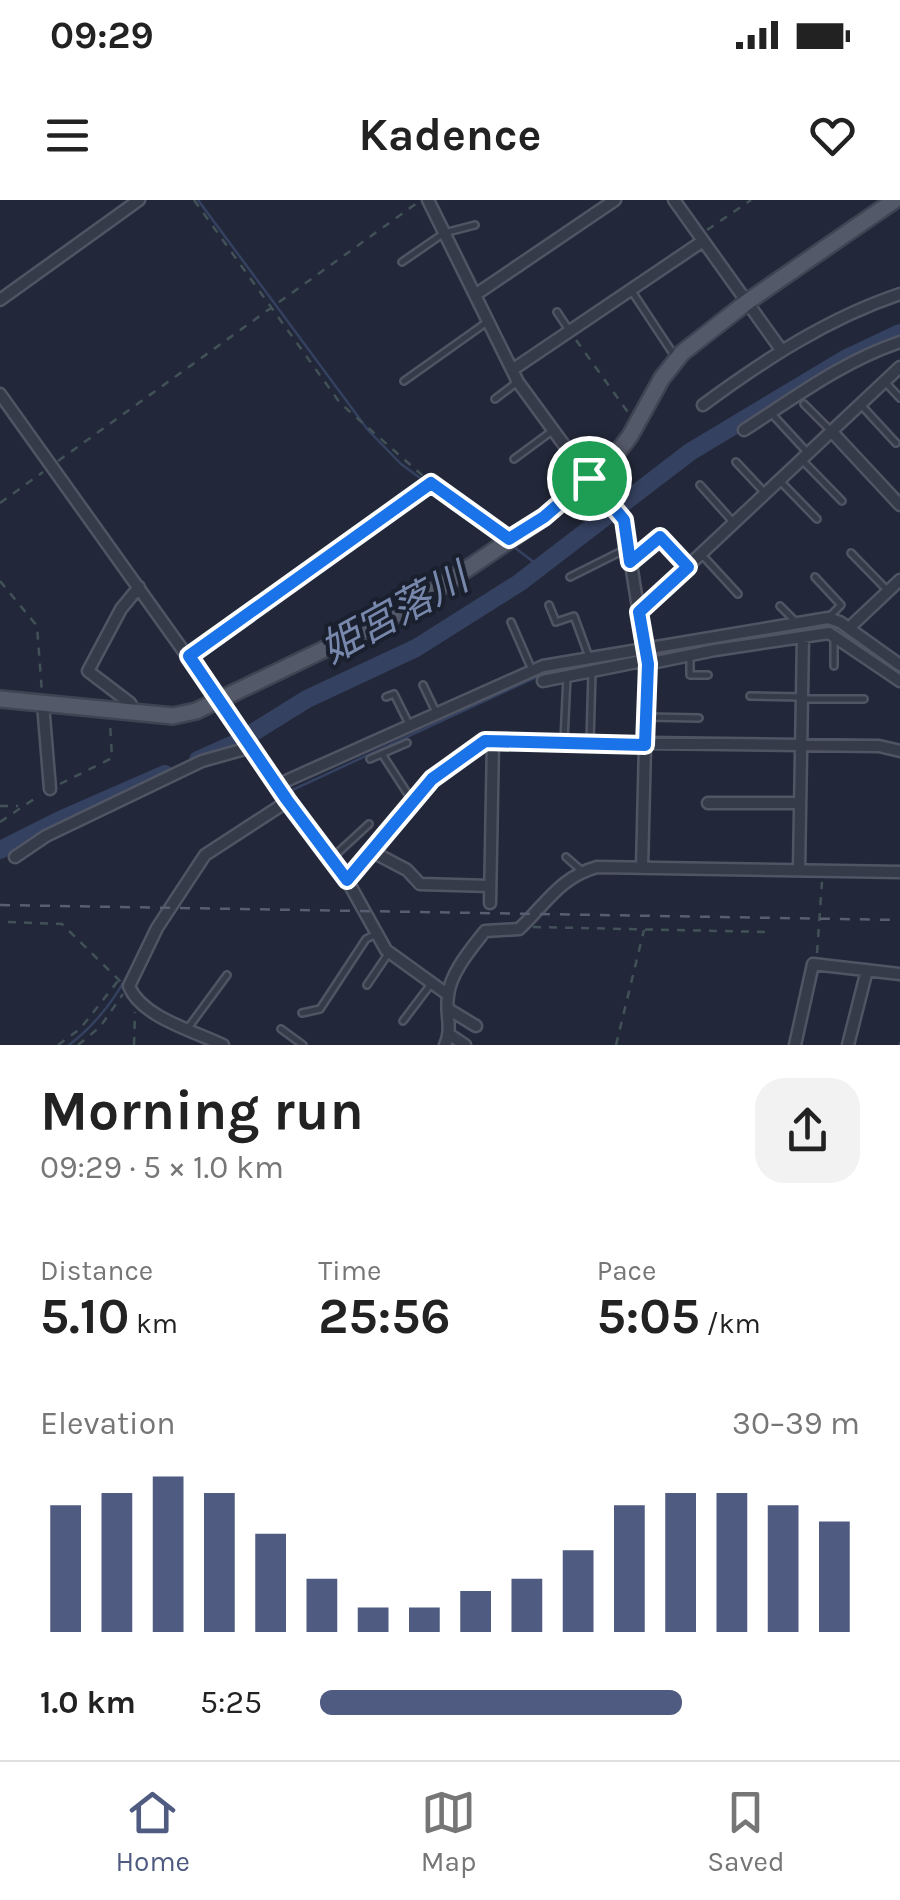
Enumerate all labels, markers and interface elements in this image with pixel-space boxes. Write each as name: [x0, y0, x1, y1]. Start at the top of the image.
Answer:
text: 09:29: [50, 13, 154, 58]
icon: menu: [40, 108, 95, 163]
icon: heart: [805, 108, 860, 163]
text: Kadence: [359, 109, 541, 161]
pin: [547, 436, 632, 521]
icon: arrive: [562, 451, 617, 506]
water label: 姫宮落川: [313, 552, 479, 673]
button: share: [755, 1078, 860, 1183]
text: Morning run: [40, 1079, 364, 1143]
text: 09:29 · 5 × 1.0 km: [40, 1149, 284, 1186]
text: Distance: [40, 1254, 153, 1287]
text: Time: [318, 1254, 381, 1287]
text: Pace: [597, 1254, 656, 1287]
text: 5.10: [40, 1287, 129, 1346]
text: 25:56: [318, 1287, 451, 1346]
text: 5:05: [597, 1287, 700, 1346]
text: km: [129, 1307, 178, 1340]
text: /km: [700, 1307, 761, 1340]
text: Elevation: [40, 1405, 175, 1442]
text: 30–39 m: [732, 1405, 860, 1442]
text: 1.0 km: [40, 1684, 136, 1721]
text: 5:25: [200, 1684, 262, 1721]
tab: Home: [115, 1785, 190, 1878]
tab: Map: [421, 1785, 476, 1878]
tab: Saved: [707, 1785, 785, 1878]

